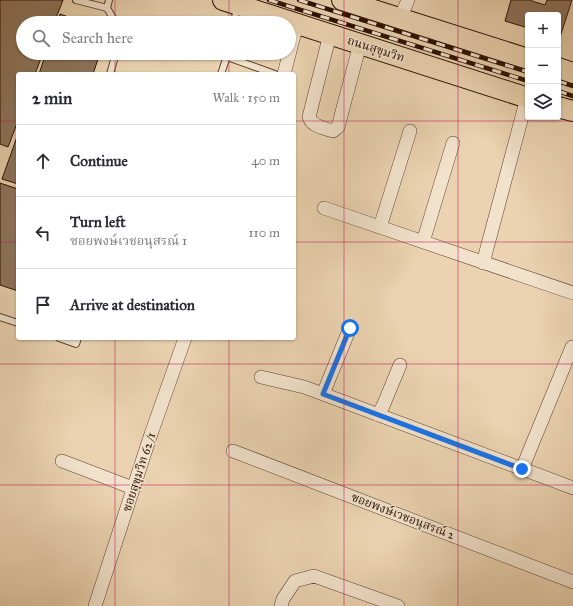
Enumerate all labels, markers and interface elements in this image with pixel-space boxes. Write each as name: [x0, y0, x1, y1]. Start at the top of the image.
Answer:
map controls: [525, 12, 561, 120]
button: +: [525, 12, 561, 48]
search box: [16, 16, 296, 60]
icon: search: [30, 27, 52, 49]
text: Search here: [62, 29, 133, 47]
street label: ถนนสุขุมวิท: [345, 33, 406, 66]
button: −: [525, 48, 561, 84]
button: layers: [525, 84, 561, 120]
text: 2 min: [32, 88, 72, 109]
text: Walk · 150 m: [212, 90, 280, 106]
icon: ahead: [32, 150, 54, 172]
text: Continue: [70, 152, 128, 170]
text: 40 m: [251, 153, 280, 169]
text: Turn left: [70, 213, 126, 231]
icon: left: [32, 222, 54, 244]
text: 110 m: [248, 225, 280, 241]
text: ซอยพงษ์เวชอนุสรณ์ 1: [70, 233, 187, 249]
icon: arrive: [32, 294, 54, 316]
text: Arrive at destination: [70, 296, 195, 314]
route start: [341, 319, 359, 337]
street label: ซอยสุขุมวิท 62 /1: [120, 430, 159, 514]
route end: [513, 460, 531, 478]
street label: ซอยพงษ์เวชอนุสรณ์ 2: [349, 490, 457, 543]

